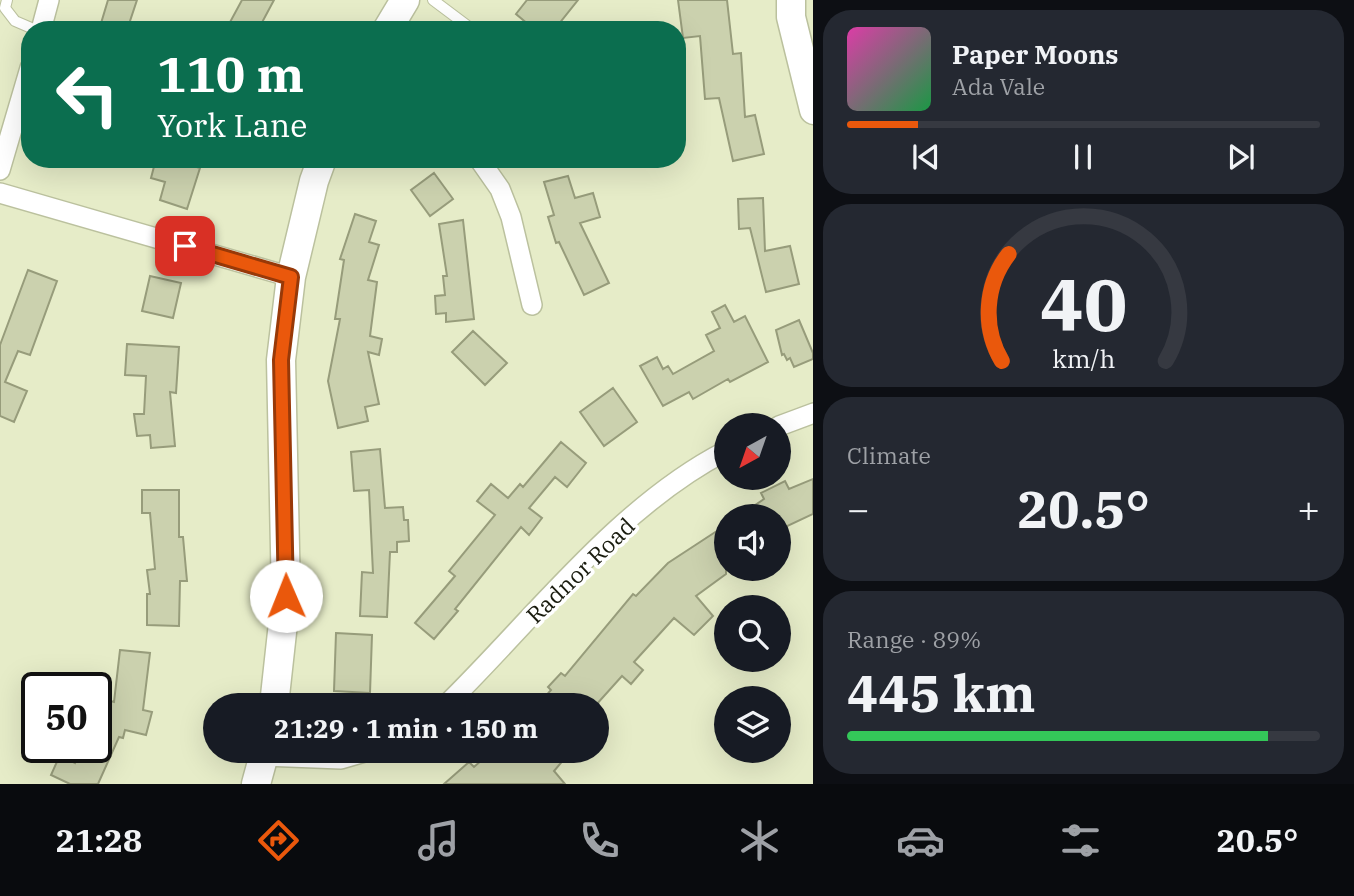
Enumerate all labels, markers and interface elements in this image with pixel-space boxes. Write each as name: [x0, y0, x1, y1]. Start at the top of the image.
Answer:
text: Paper Moons: [952, 37, 1119, 71]
text: 110 m: [157, 42, 304, 105]
icon: left: [42, 49, 133, 140]
text: Ada Vale: [952, 71, 1045, 101]
text: York Lane: [157, 104, 307, 146]
icon: previous: [907, 138, 945, 176]
icon: pause: [1064, 138, 1102, 176]
icon: next: [1222, 138, 1260, 176]
pin: [155, 216, 215, 276]
icon: arrive: [166, 227, 204, 265]
text: 40: [1040, 257, 1127, 352]
text: km/h: [1052, 342, 1115, 375]
north arrow: [714, 413, 791, 490]
map controls: [714, 413, 791, 763]
text: Climate: [847, 440, 931, 470]
text: 20.5°: [1017, 475, 1150, 542]
text: −: [847, 484, 870, 533]
text: +: [1297, 484, 1320, 533]
button: sound: [714, 504, 791, 581]
street label: Radnor Road: [519, 511, 641, 629]
position arrow: [249, 559, 323, 633]
button: search: [714, 595, 791, 672]
text: Range · 89%: [847, 624, 981, 654]
text: 445 km: [847, 659, 1036, 726]
speed limit sign: 50: [21, 672, 112, 763]
button: layers: [714, 686, 791, 763]
text: 21:29 · 1 min · 150 m: [274, 711, 538, 745]
icon: directions: [254, 816, 303, 865]
icon: music: [414, 816, 463, 865]
icon: phone: [575, 816, 624, 865]
icon: climate: [735, 816, 784, 865]
icon: car: [896, 816, 945, 865]
icon: filters: [1056, 816, 1105, 865]
text: 21:28: [56, 819, 142, 861]
text: 20.5°: [1217, 819, 1298, 861]

